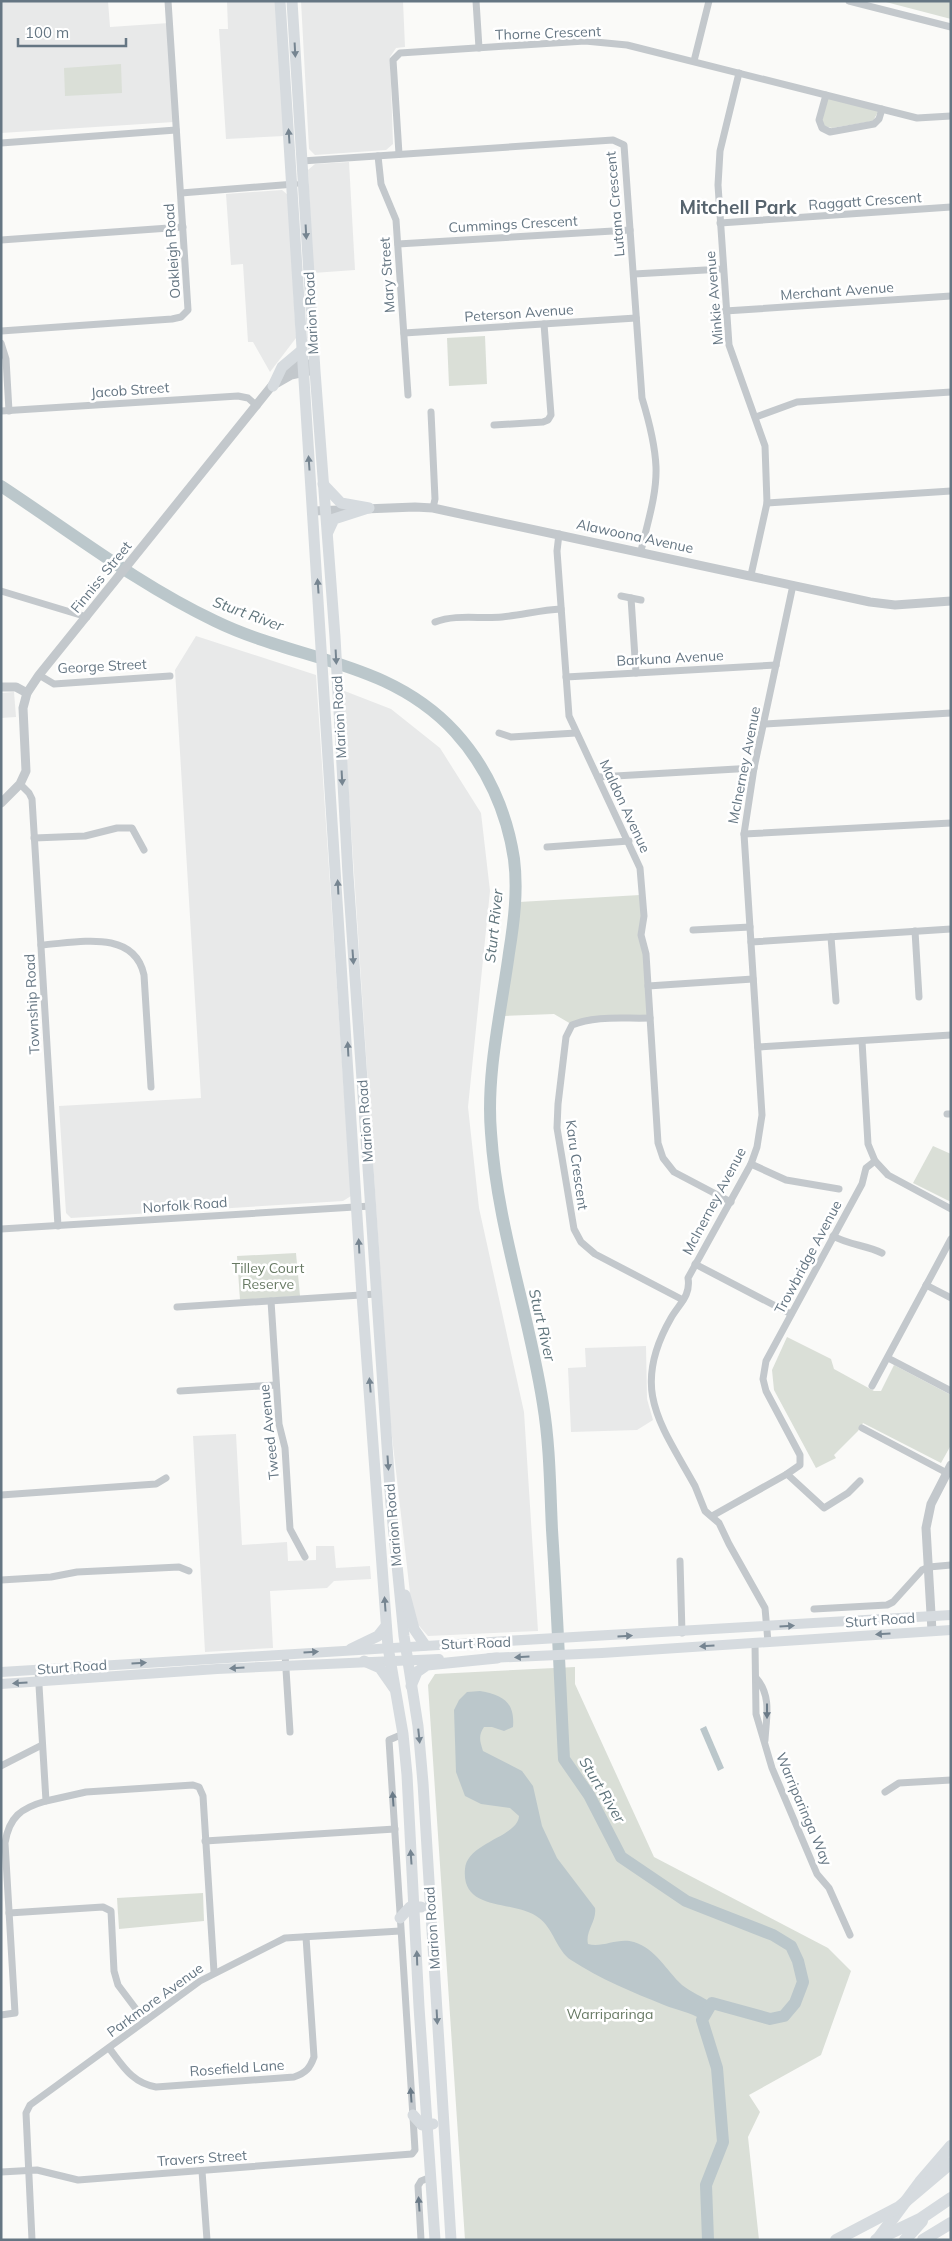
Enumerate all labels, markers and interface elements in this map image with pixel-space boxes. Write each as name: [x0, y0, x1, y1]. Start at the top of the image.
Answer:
scale bar: [18, 15, 125, 47]
street label: Thorne Crescent: [495, 22, 601, 44]
text: 100 m: [25, 23, 69, 42]
one-way arrow: [292, 42, 300, 58]
one-way arrow: [284, 127, 292, 143]
street label: Lutana Crescent: [601, 150, 629, 257]
street label: Raggatt Crescent: [808, 188, 922, 214]
district label: Mitchell Park: [679, 195, 797, 219]
street label: Oakleigh Road: [160, 203, 184, 299]
street label: Cummings Crescent: [448, 212, 578, 236]
one-way arrow: [303, 225, 311, 241]
street label: Mary Street: [375, 237, 399, 313]
street label: Minkie Avenue: [701, 250, 727, 346]
street label: Marion Road: [300, 271, 322, 355]
street label: Merchant Avenue: [780, 278, 894, 304]
street label: Peterson Avenue: [464, 300, 574, 326]
street label: Jacob Street: [90, 378, 170, 402]
one-way arrow: [305, 454, 313, 470]
street label: Alawoona Avenue: [575, 515, 695, 557]
street label: Finniss Street: [67, 537, 135, 617]
one-way arrow: [313, 578, 321, 594]
water label: Sturt River: [210, 592, 287, 635]
street label: Barkuna Avenue: [616, 646, 724, 670]
one-way arrow: [332, 649, 340, 665]
street label: George Street: [57, 655, 147, 677]
street label: Marion Road: [328, 675, 350, 759]
street label: McInerney Avenue: [724, 705, 764, 825]
street label: Maldon Avenue: [596, 757, 654, 855]
one-way arrow: [339, 770, 347, 786]
one-way arrow: [333, 878, 341, 894]
water label: Sturt River: [480, 888, 507, 964]
one-way arrow: [350, 950, 358, 966]
street label: Township Road: [20, 953, 44, 1055]
one-way arrow: [343, 1041, 351, 1057]
street label: Marion Road: [353, 1079, 377, 1163]
street label: Karu Crescent: [562, 1119, 592, 1211]
street label: McInerney Avenue: [678, 1144, 750, 1258]
street label: Norfolk Road: [142, 1193, 228, 1217]
street label: Trowbridge Avenue: [770, 1197, 846, 1317]
one-way arrow: [355, 1238, 363, 1254]
park label: Tilley Court Reserve: [232, 1259, 304, 1293]
water label: Sturt River: [525, 1287, 560, 1363]
one-way arrow: [365, 1377, 373, 1393]
street label: Tweed Avenue: [255, 1384, 283, 1480]
one-way arrow: [384, 1455, 392, 1471]
street label: Marion Road: [380, 1483, 406, 1567]
one-way arrow: [380, 1595, 388, 1611]
street label: Sturt Road: [844, 1609, 916, 1631]
one-way arrow: [780, 1622, 796, 1630]
one-way arrow: [875, 1631, 891, 1639]
one-way arrow: [617, 1632, 633, 1640]
street label: Sturt Road: [441, 1633, 511, 1653]
one-way arrow: [698, 1643, 714, 1651]
one-way arrow: [303, 1648, 319, 1656]
one-way arrow: [514, 1653, 530, 1661]
street label: Sturt Road: [36, 1656, 108, 1678]
one-way arrow: [131, 1659, 147, 1667]
one-way arrow: [229, 1664, 245, 1672]
one-way arrow: [12, 1679, 28, 1687]
one-way arrow: [763, 1703, 771, 1719]
one-way arrow: [415, 1729, 423, 1745]
street label: Warriparinga Way: [772, 1750, 836, 1869]
water label: Sturt River: [575, 1753, 630, 1827]
one-way arrow: [388, 1791, 396, 1807]
one-way arrow: [406, 1849, 414, 1865]
street label: Marion Road: [420, 1886, 444, 1970]
one-way arrow: [413, 1950, 421, 1966]
street label: Parkmore Avenue: [103, 1959, 207, 2041]
park label: Warriparinga: [567, 2005, 653, 2023]
one-way arrow: [434, 2009, 442, 2025]
street label: Rosefield Lane: [189, 2056, 285, 2080]
one-way arrow: [407, 2086, 415, 2102]
street label: Travers Street: [156, 2146, 248, 2170]
one-way arrow: [414, 2196, 422, 2212]

